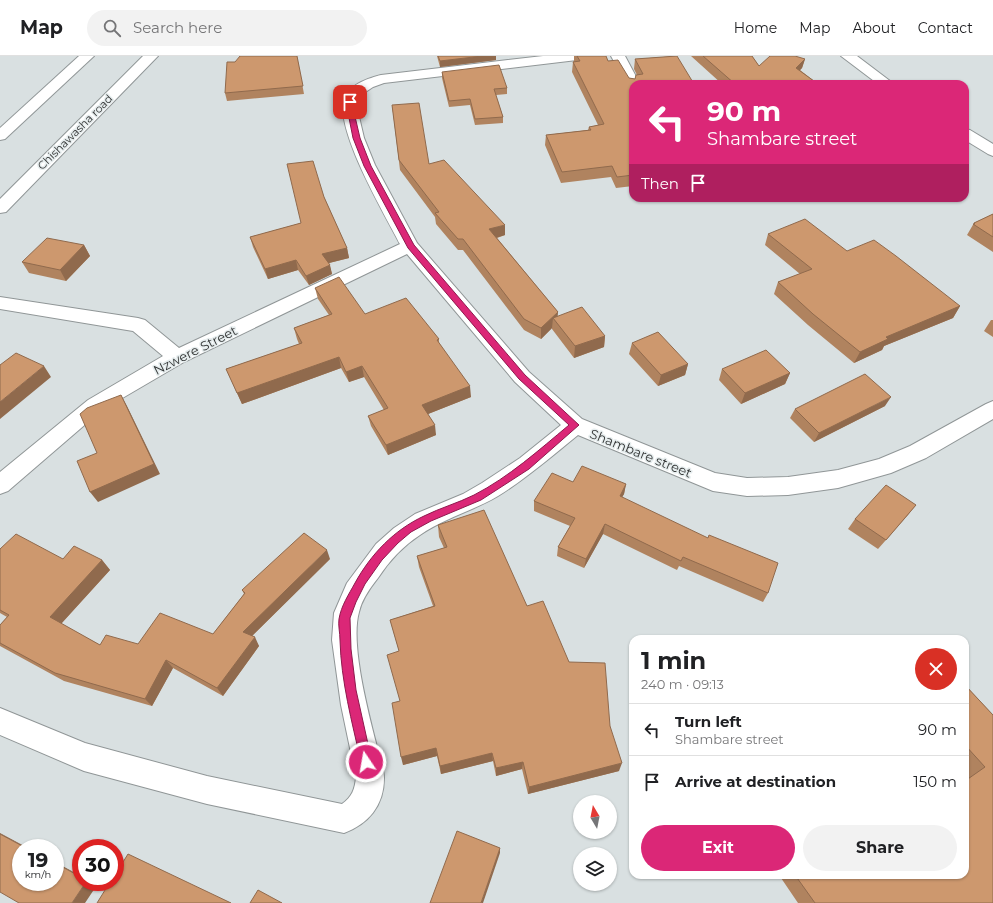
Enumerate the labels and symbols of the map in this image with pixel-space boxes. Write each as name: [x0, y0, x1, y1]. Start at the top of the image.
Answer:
pin: [333, 85, 367, 119]
street label: Chishawasha road: [34, 91, 116, 173]
street label: Nzwere Street: [150, 322, 240, 378]
street label: Shambare street: [588, 425, 694, 481]
position arrow: [345, 741, 387, 783]
north arrow: [573, 795, 617, 839]
speed limit sign: 30: [72, 839, 124, 891]

